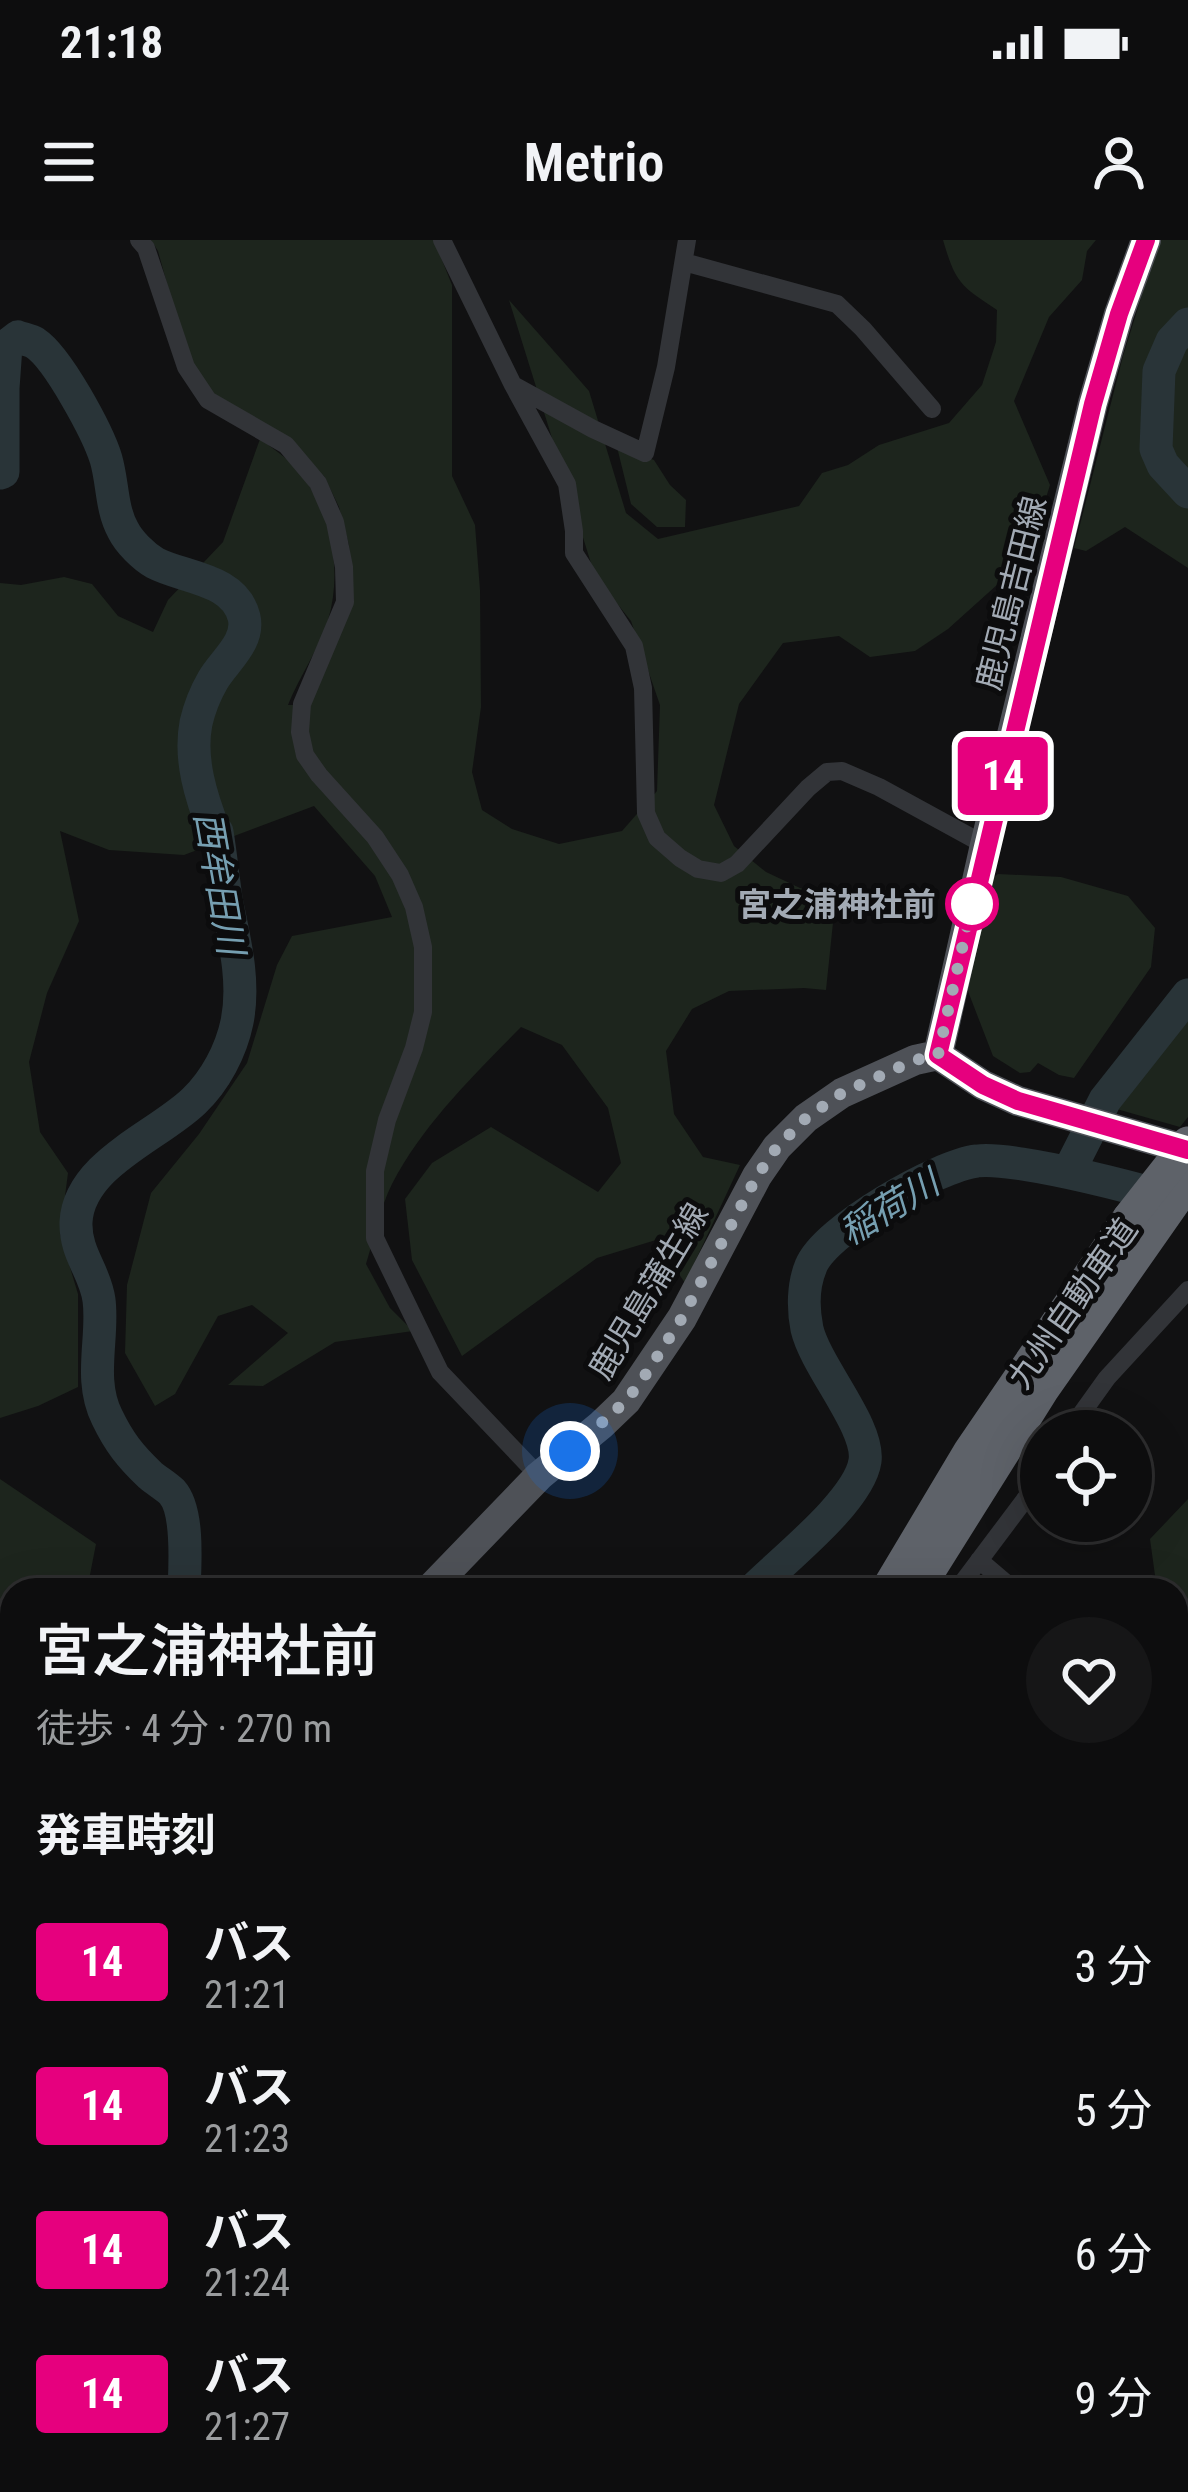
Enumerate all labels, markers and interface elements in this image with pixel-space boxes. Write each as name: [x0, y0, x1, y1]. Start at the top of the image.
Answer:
text: 21:18: [60, 16, 163, 69]
icon: menu: [36, 129, 102, 195]
icon: person: [1086, 129, 1152, 195]
text: Metrio: [524, 131, 664, 194]
street label: 鹿児島吉田線: [969, 492, 1054, 694]
line badge: 14: [949, 737, 1057, 815]
text: 14: [982, 751, 1024, 800]
water label: 西牟田川: [186, 809, 253, 962]
marker: 宮之浦神社前: [947, 879, 997, 929]
place label: 宮之浦神社前: [738, 885, 936, 924]
water label: 稲荷川: [832, 1160, 950, 1254]
street label: 鹿児島蒲生線: [581, 1196, 716, 1386]
street label: 九州自動車道: [1000, 1211, 1145, 1396]
map controls: [1020, 1410, 1152, 1542]
button: locate: [1020, 1410, 1152, 1542]
your location: [540, 1421, 600, 1481]
button: heart: [1026, 1617, 1152, 1743]
text: 宮之浦神社前: [36, 1618, 378, 1685]
text: 徒歩 · 4 分 · 270 m: [36, 1706, 332, 1752]
text: 発車時刻: [36, 1809, 216, 1862]
text: バス: [204, 1917, 294, 1970]
text: 14: [81, 1937, 123, 1986]
text: 3 分: [1074, 1940, 1152, 1993]
text: 21:21: [204, 1972, 290, 2018]
text: バス: [204, 2061, 294, 2114]
text: 14: [81, 2081, 123, 2130]
text: 5 分: [1074, 2084, 1152, 2137]
text: 21:23: [204, 2116, 290, 2162]
text: バス: [204, 2205, 294, 2258]
text: 14: [81, 2225, 123, 2274]
text: 6 分: [1074, 2228, 1152, 2281]
text: 21:24: [204, 2260, 290, 2306]
text: バス: [204, 2349, 294, 2402]
text: 14: [81, 2369, 123, 2418]
text: 9 分: [1074, 2372, 1152, 2425]
text: 21:27: [204, 2404, 290, 2450]

